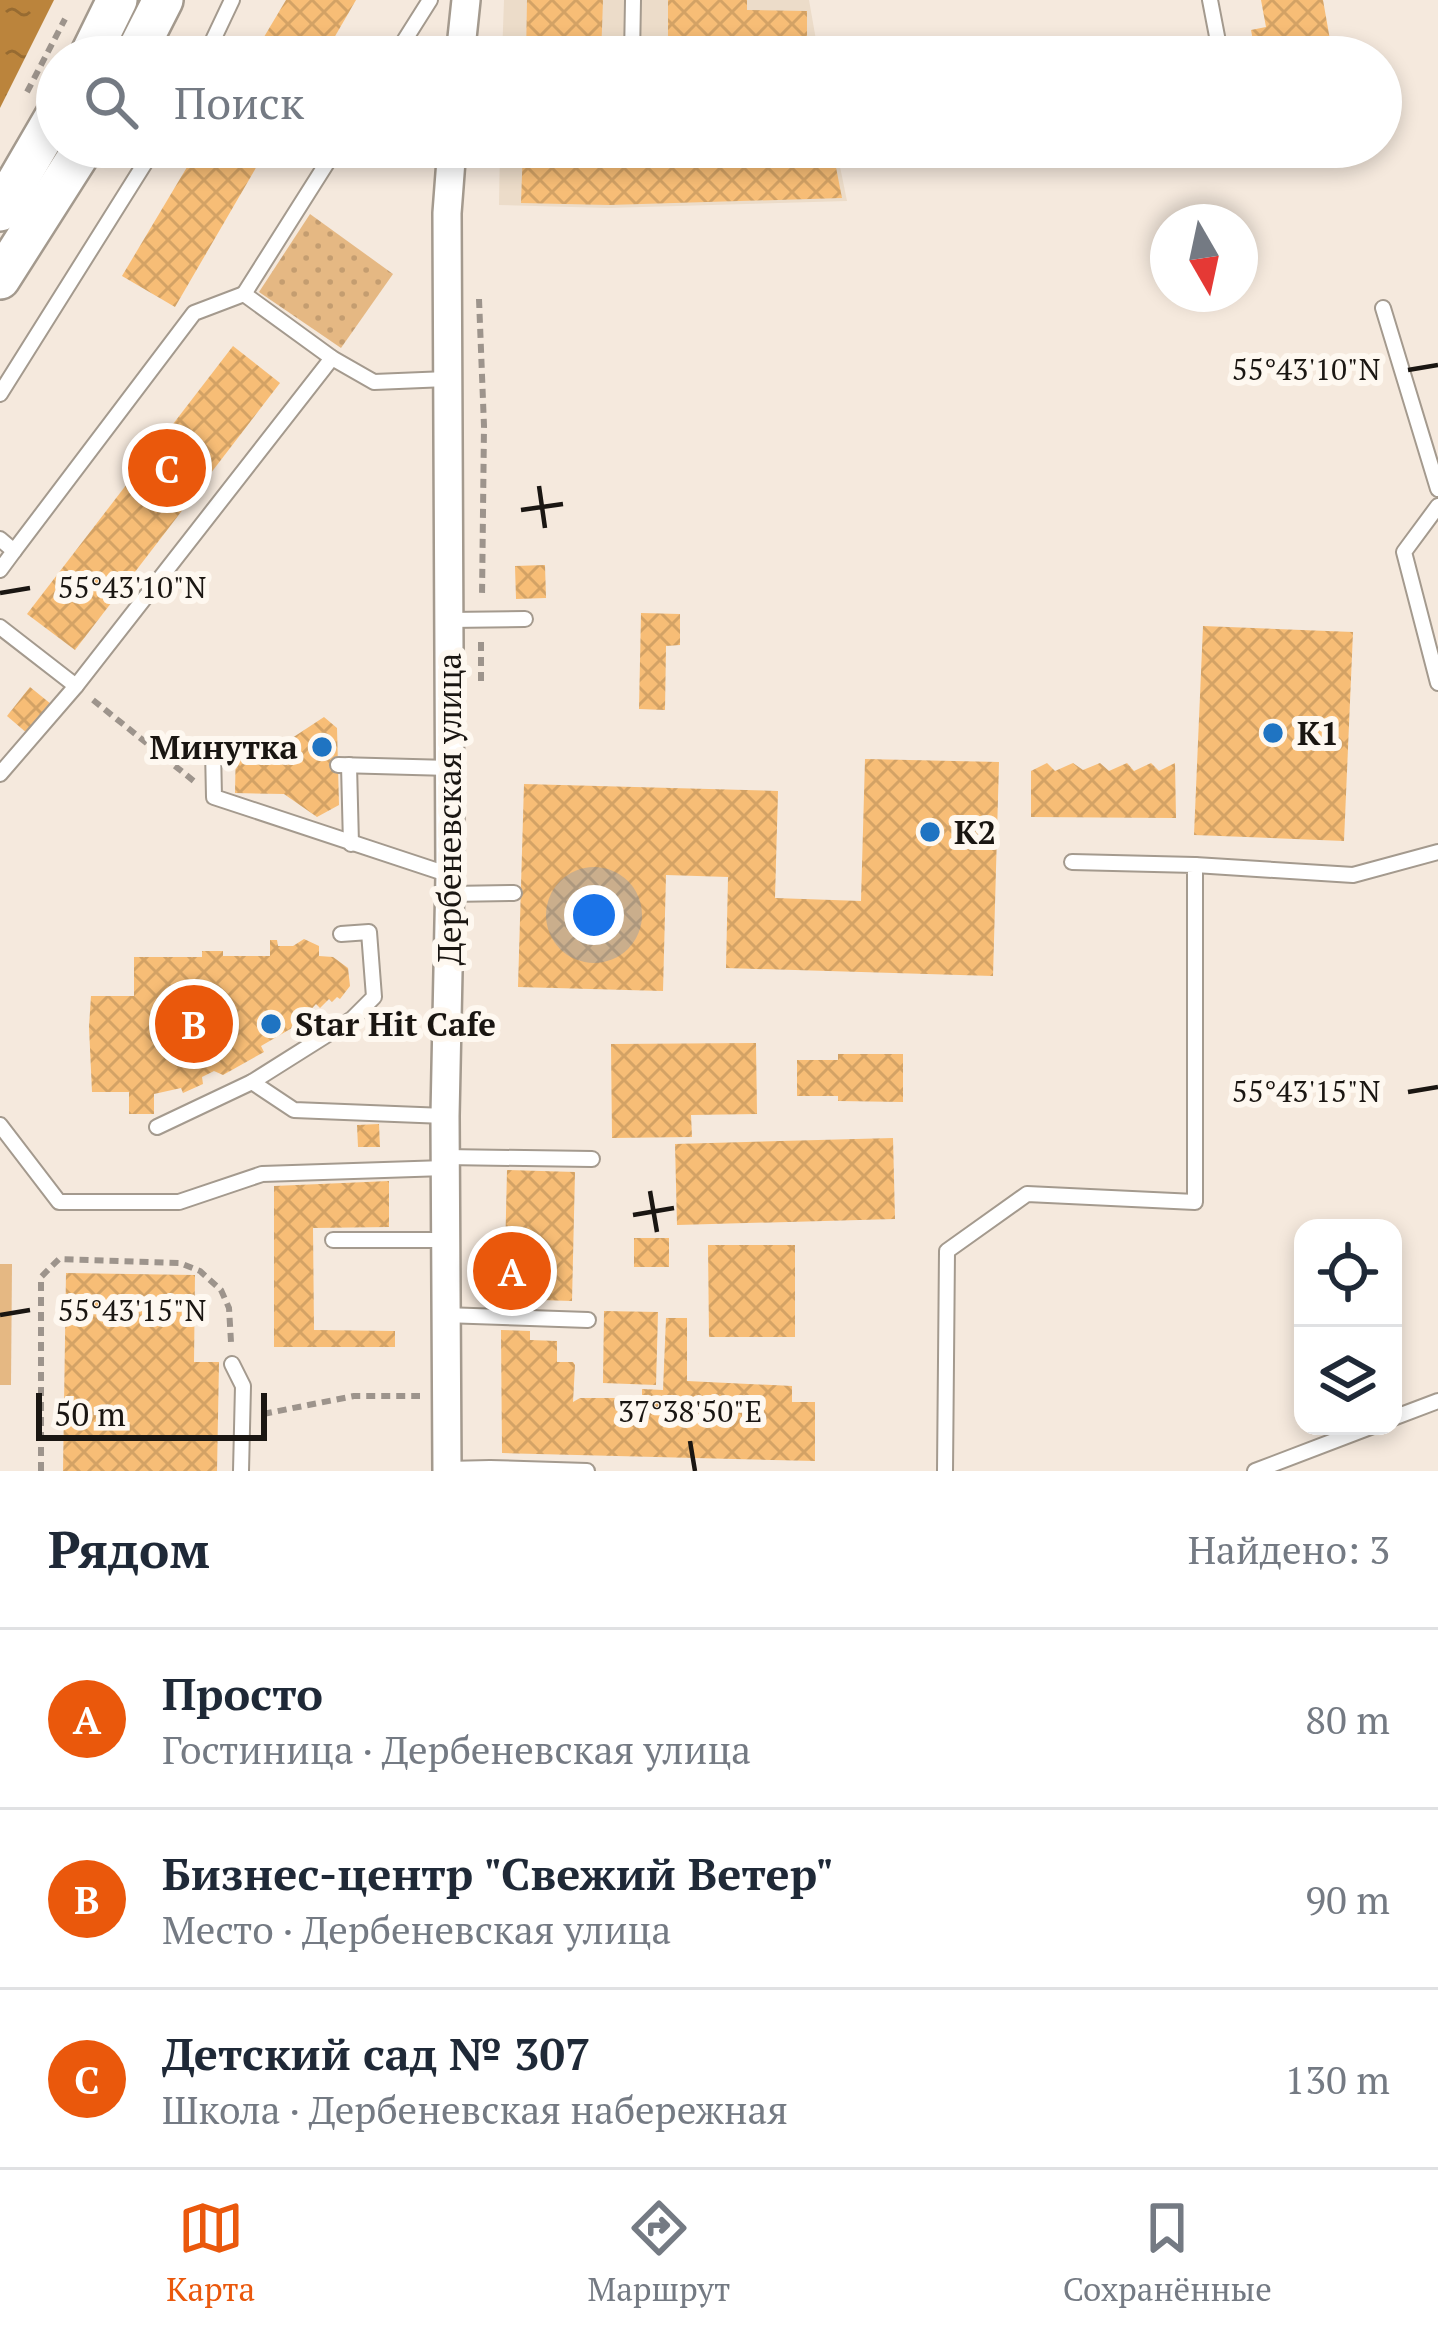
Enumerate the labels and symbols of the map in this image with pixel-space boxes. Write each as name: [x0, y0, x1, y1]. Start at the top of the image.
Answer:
north arrow: [1150, 204, 1258, 312]
text: 55°43'10"N: [1232, 349, 1380, 389]
pin: C: [128, 423, 206, 513]
text: 55°43'10"N: [58, 567, 206, 607]
street label: Дербеневская улица: [427, 653, 470, 965]
place label: К1: [1297, 711, 1339, 754]
marker: К1: [1260, 720, 1286, 746]
place label: Минутка: [150, 725, 298, 768]
marker: Минутка: [309, 734, 335, 760]
place label: К2: [954, 810, 996, 853]
marker: К2: [917, 819, 943, 845]
your location: [564, 885, 624, 945]
pin: B: [155, 979, 233, 1069]
place label: Star Hit Cafe: [295, 1002, 496, 1045]
marker: Star Hit Cafe: [258, 1011, 284, 1037]
text: 55°43'15"N: [1232, 1071, 1380, 1111]
pin: A: [473, 1226, 551, 1316]
text: 55°43'15"N: [58, 1290, 206, 1330]
scale bar: [36, 1387, 267, 1440]
text: 37°38'50"E: [618, 1391, 762, 1431]

